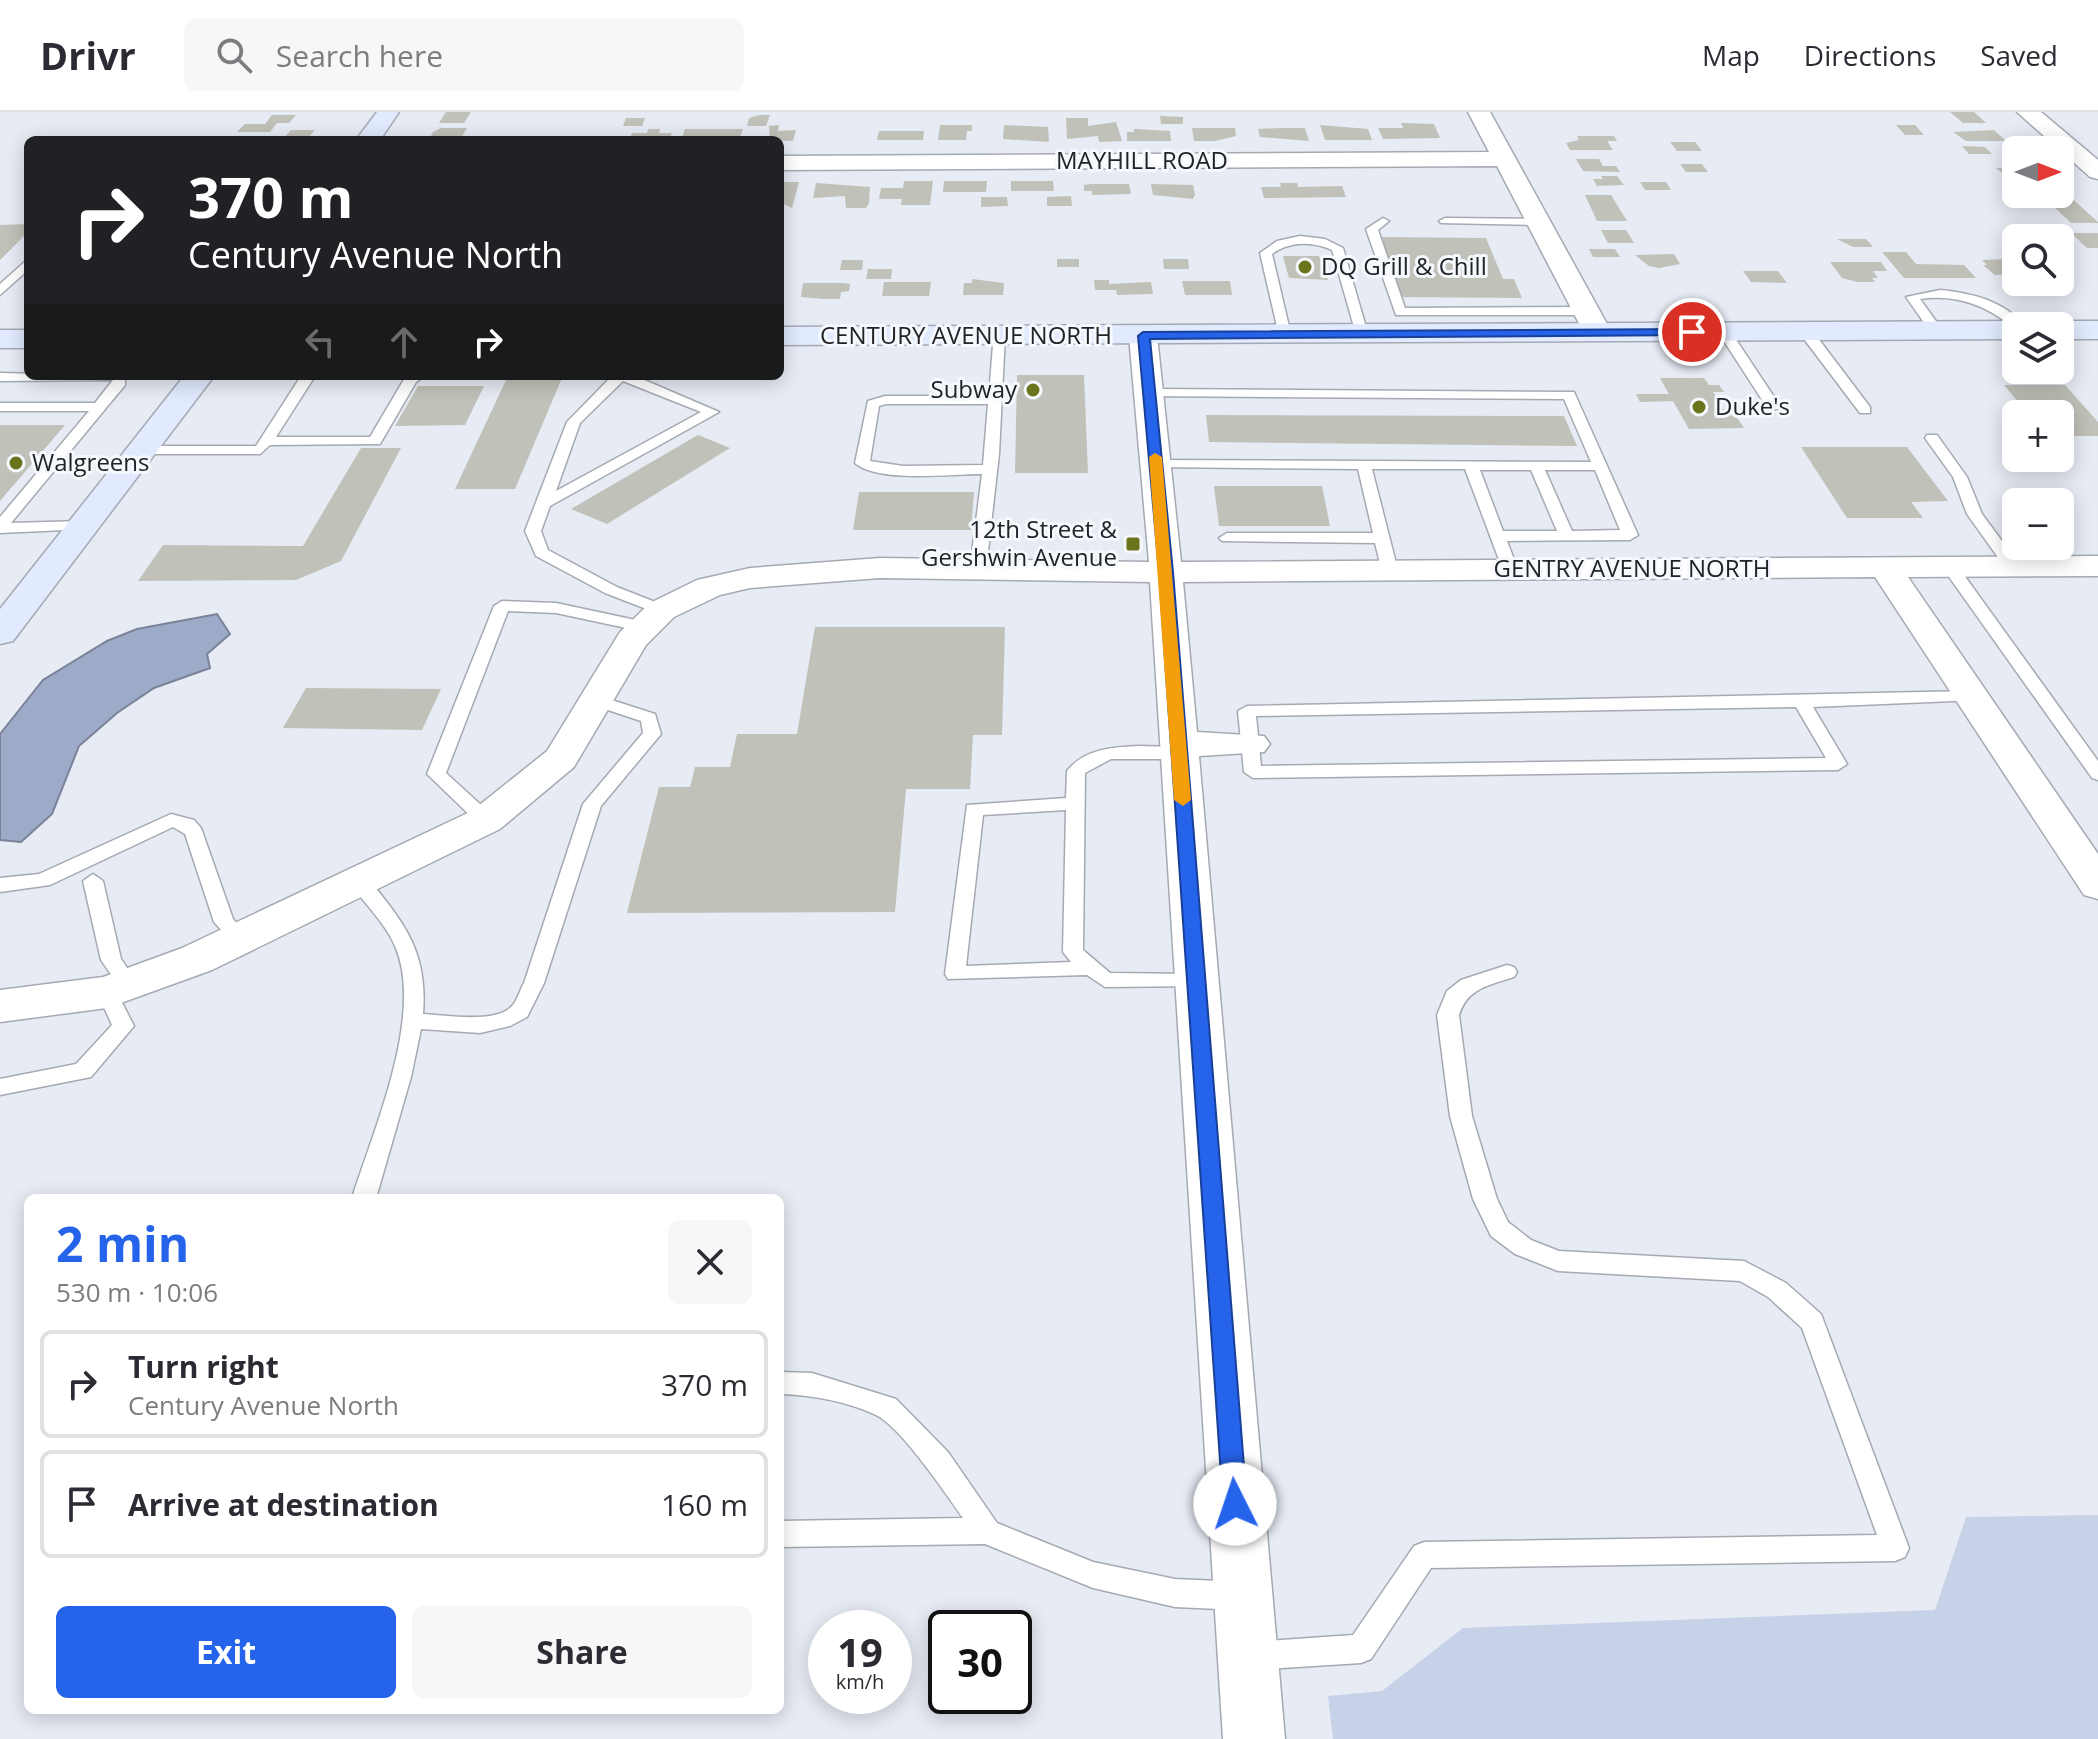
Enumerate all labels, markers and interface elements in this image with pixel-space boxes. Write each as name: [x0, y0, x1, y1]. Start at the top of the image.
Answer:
search box: [184, 19, 744, 91]
text: Drivr: [40, 29, 136, 81]
icon: search: [212, 33, 256, 77]
text: Search here: [276, 35, 443, 76]
text: Map: [1702, 36, 1760, 74]
text: Directions: [1804, 36, 1936, 74]
text: Saved: [1980, 36, 2058, 74]
north arrow: [2002, 136, 2074, 208]
map controls: [2002, 136, 2074, 560]
street label: MAYHILL ROAD: [1056, 143, 1228, 176]
text: 370 m: [188, 158, 354, 234]
icon: right: [56, 168, 160, 272]
button: search: [2002, 224, 2074, 296]
text: Century Avenue North: [188, 230, 563, 279]
place label: DQ Grill & Chill: [1321, 249, 1487, 282]
marker: DQ Grill & Chill: [1296, 258, 1314, 276]
pin: [1658, 298, 1726, 366]
icon: arrive: [1670, 310, 1714, 354]
button: layers: [2002, 312, 2074, 384]
street label: CENTURY AVENUE NORTH: [820, 318, 1112, 351]
icon: left: [298, 320, 342, 364]
icon: ahead: [382, 320, 426, 364]
icon: right: [466, 320, 510, 364]
place label: Subway: [930, 372, 1018, 405]
marker: Subway: [1024, 381, 1042, 399]
place label: Duke's: [1715, 389, 1790, 422]
marker: Duke's: [1690, 398, 1708, 416]
button: +: [2002, 400, 2074, 472]
place label: Walgreens: [32, 445, 150, 478]
marker: Walgreens: [7, 454, 25, 472]
button: −: [2002, 488, 2074, 560]
place label: 12th Street & Gershwin Avenue: [921, 512, 1118, 573]
marker: 12th Street & Gershwin Avenue: [1124, 535, 1142, 553]
street label: GENTRY AVENUE NORTH: [1494, 551, 1770, 584]
text: 2 min: [56, 1211, 189, 1276]
button: close: [668, 1220, 752, 1304]
text: 530 m · 10:06: [56, 1274, 218, 1310]
text: Turn right: [128, 1346, 279, 1387]
icon: right: [60, 1362, 104, 1406]
text: 370 m: [661, 1364, 748, 1405]
text: Century Avenue North: [128, 1387, 399, 1423]
position arrow: [1193, 1462, 1277, 1546]
icon: arrive: [60, 1482, 104, 1526]
text: Arrive at destination: [128, 1484, 439, 1525]
text: 160 m: [661, 1484, 748, 1525]
button: Exit: [56, 1606, 396, 1698]
button: Share: [412, 1606, 752, 1698]
speed limit sign: 30: [928, 1610, 1032, 1714]
text: 19: [837, 1624, 883, 1679]
text: km/h: [836, 1668, 884, 1695]

